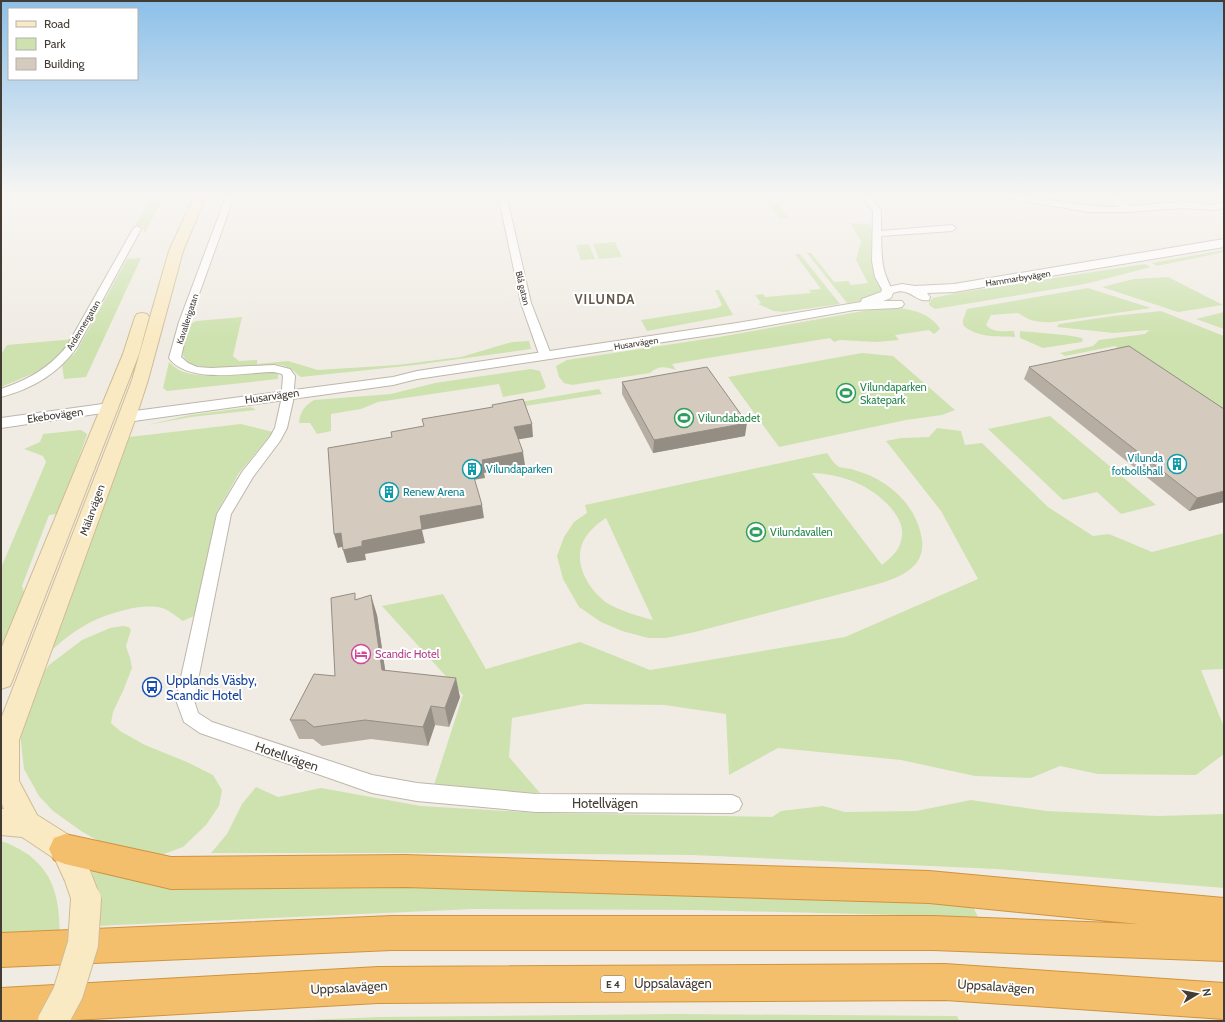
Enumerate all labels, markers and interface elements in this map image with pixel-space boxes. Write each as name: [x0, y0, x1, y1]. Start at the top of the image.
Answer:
legend: [8, 8, 138, 80]
text: Road: [44, 16, 70, 31]
text: Park: [44, 36, 66, 51]
text: Building: [44, 56, 86, 71]
street label: Hammarbyvägen: [985, 267, 1051, 289]
street label: Blå gatan: [513, 270, 533, 306]
district label: VILUNDA: [575, 291, 635, 307]
street label: Kavallerigatan: [174, 292, 200, 346]
street label: Ardennergatan: [64, 298, 102, 352]
street label: Husarvägen: [613, 334, 659, 352]
place label: Vilundaparken Skatepark: [860, 380, 927, 407]
sports icon: Vilundaparken Skatepark: [835, 382, 857, 404]
street label: Husarvägen: [244, 385, 300, 407]
street label: Ekebovägen: [26, 404, 84, 426]
sports icon: Vilundabadet: [673, 407, 695, 429]
place label: Vilundabadet: [698, 411, 761, 425]
place label: Vilunda fotbollshall: [1111, 451, 1164, 478]
building icon: Vilunda fotbollshall: [1166, 453, 1188, 475]
building icon: Vilundaparken: [461, 458, 483, 480]
place label: Vilundaparken: [486, 462, 553, 476]
building icon: Renew Arena: [378, 481, 400, 503]
street label: Mälarvägen: [76, 483, 108, 537]
place label: Renew Arena: [403, 485, 465, 499]
sports icon: Vilundavallen: [745, 521, 767, 543]
place label: Vilundavallen: [770, 525, 833, 539]
hotel icon: Scandic Hotel: [350, 643, 372, 665]
place label: Scandic Hotel: [375, 647, 440, 661]
place label: Upplands Väsby, Scandic Hotel: [166, 672, 257, 703]
bus stop icon: Upplands Väsby, Scandic Hotel: [141, 676, 163, 698]
street label: Hotellvägen: [253, 738, 321, 774]
street label: Hotellvägen: [572, 795, 638, 811]
north arrow: [1177, 974, 1217, 1014]
street label: Uppsalavägen: [634, 975, 712, 991]
street label: Uppsalavägen: [957, 975, 1035, 997]
road number: E 4: [601, 976, 625, 992]
street label: Uppsalavägen: [310, 977, 388, 997]
text: N: [1199, 987, 1214, 997]

